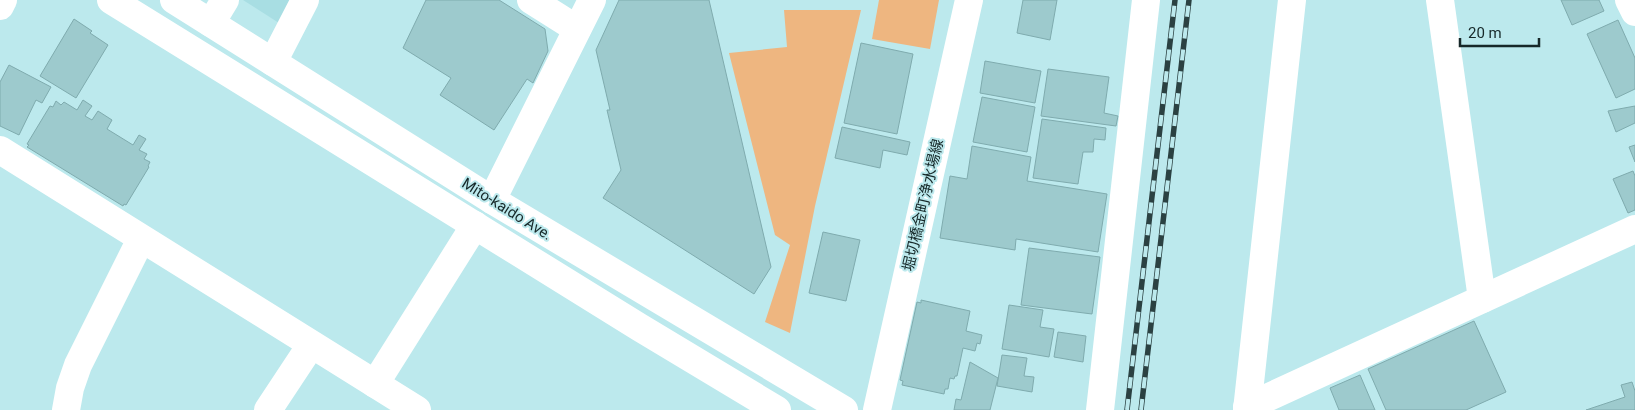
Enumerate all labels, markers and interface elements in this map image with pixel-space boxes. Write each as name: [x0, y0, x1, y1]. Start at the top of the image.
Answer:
scale bar: [1460, 15, 1539, 47]
text: 20 m: [1468, 24, 1502, 42]
street label: 堀切橋金町浄水場線: [899, 137, 947, 273]
street label: Mito-kaido Ave.: [459, 174, 555, 244]

